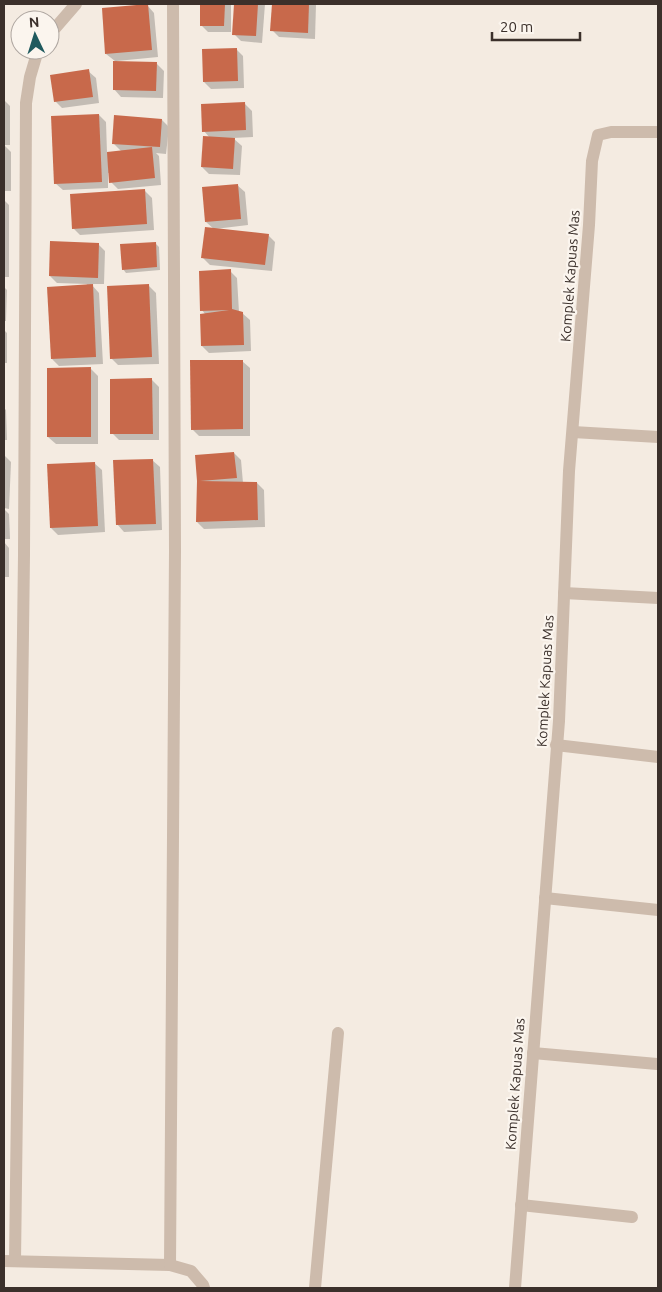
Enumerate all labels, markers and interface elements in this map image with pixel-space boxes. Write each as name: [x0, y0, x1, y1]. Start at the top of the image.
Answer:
north arrow: [10, 10, 60, 60]
scale bar: [492, 10, 580, 42]
text: N: [28, 14, 40, 30]
text: 20 m: [500, 18, 533, 35]
street label: Komplek Kapuas Mas: [557, 209, 583, 343]
street label: Komplek Kapuas Mas: [534, 615, 556, 747]
street label: Komplek Kapuas Mas: [502, 1017, 528, 1151]

